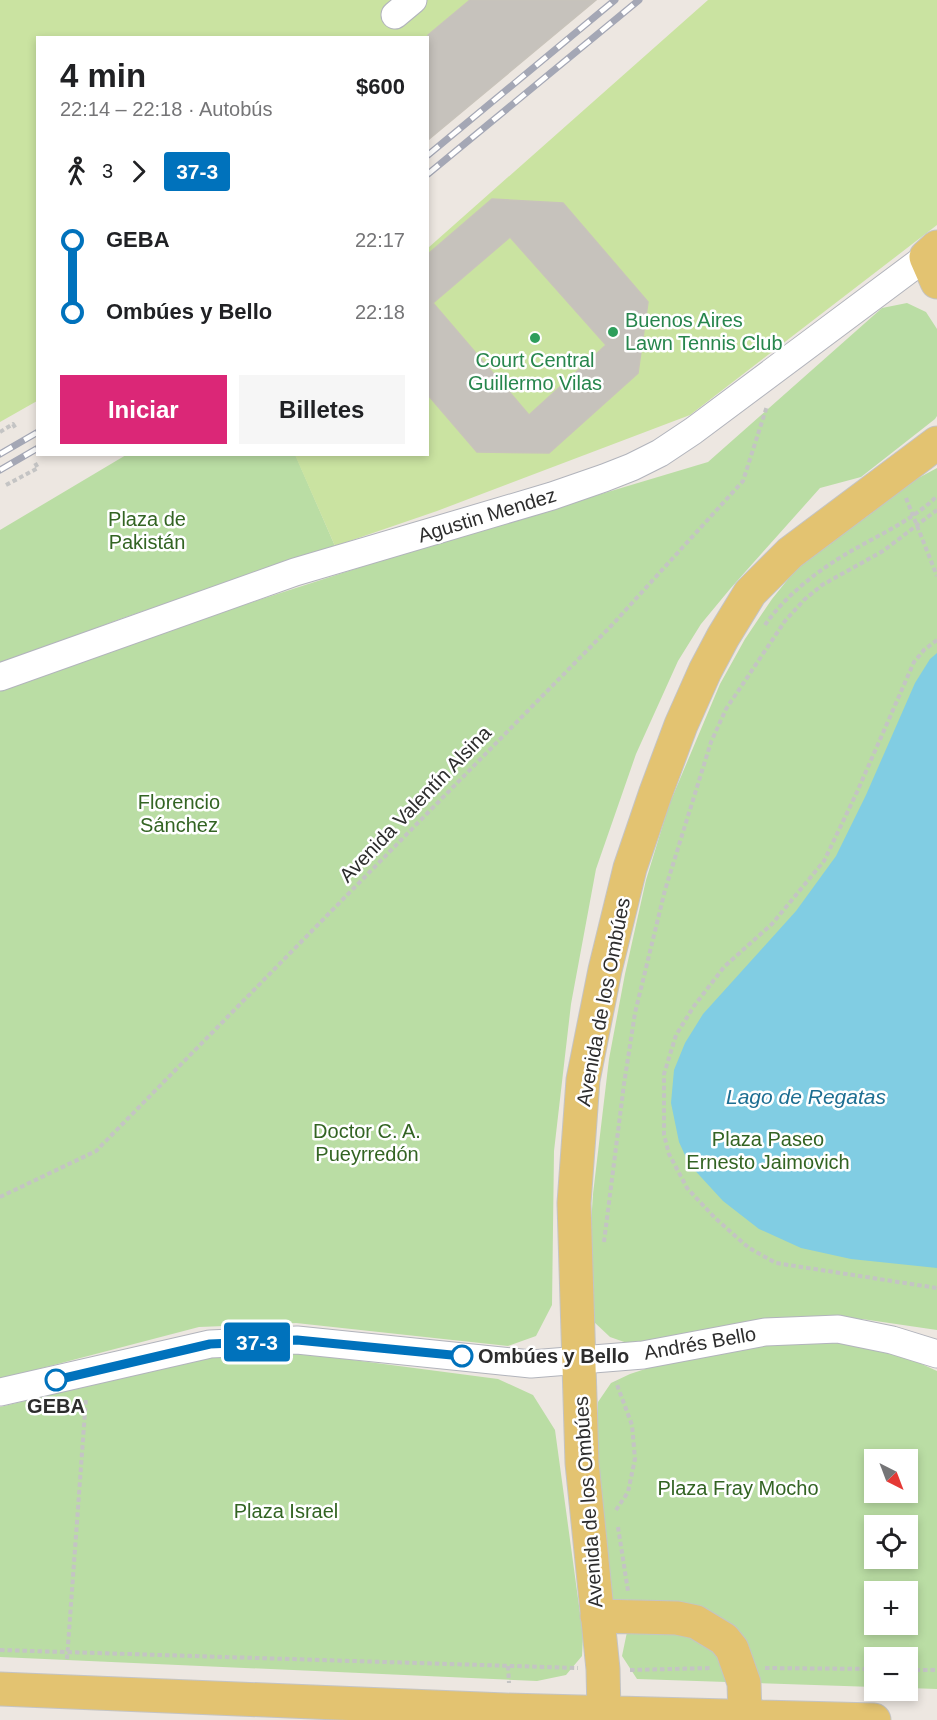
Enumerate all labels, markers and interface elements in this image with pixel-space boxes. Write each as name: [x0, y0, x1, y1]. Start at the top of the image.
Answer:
text: 4 min: [60, 57, 146, 94]
text: $600: [356, 74, 405, 99]
text: 22:14 – 22:18 · Autobús: [60, 98, 272, 120]
icon: walk: [60, 155, 93, 188]
icon: forward: [122, 155, 155, 188]
text: 3: [102, 160, 113, 182]
text: 37-3: [176, 160, 218, 183]
text: GEBA: [106, 227, 170, 252]
text: 22:17: [355, 229, 405, 251]
text: Ombúes y Bello: [106, 299, 272, 324]
text: 22:18: [355, 301, 405, 323]
place label: Buenos Aires Lawn Tennis Club: [625, 309, 783, 354]
marker: Buenos Aires Lawn Tennis Club: [606, 325, 620, 339]
marker: Court Central Guillermo Vilas: [528, 331, 542, 345]
place label: Court Central Guillermo Vilas: [468, 349, 602, 394]
button: Iniciar: [60, 375, 227, 444]
button: Billetes: [239, 375, 405, 444]
street label: Agustin Mendez: [415, 484, 559, 546]
park label: Plaza de Pakistán: [108, 508, 186, 553]
street label: Avenida Valentín Alsina: [335, 721, 496, 887]
park label: Florencio Sánchez: [138, 791, 220, 836]
street label: Avenida de los Ombúes: [572, 896, 634, 1108]
water label: Lago de Regatas: [726, 1085, 886, 1108]
park label: Doctor C. A. Pueyrredón: [313, 1120, 421, 1165]
park label: Plaza Paseo Ernesto Jaimovich: [686, 1128, 850, 1173]
line badge: 37-3: [215, 1322, 299, 1362]
street label: Andrés Bello: [642, 1322, 758, 1364]
text: 37-3: [236, 1331, 278, 1354]
marker: Ombúes y Bello: [451, 1345, 473, 1367]
place label: Ombúes y Bello: [478, 1345, 629, 1367]
marker: GEBA: [45, 1369, 67, 1391]
place label: GEBA: [27, 1395, 85, 1417]
street label: Avenida de los Ombúes: [570, 1395, 606, 1609]
north arrow: [864, 1449, 918, 1503]
map controls: [864, 1449, 918, 1701]
park label: Plaza Fray Mocho: [657, 1477, 819, 1499]
park label: Plaza Israel: [234, 1500, 338, 1522]
button: locate: [864, 1515, 918, 1569]
button: +: [864, 1581, 918, 1635]
button: −: [864, 1647, 918, 1701]

